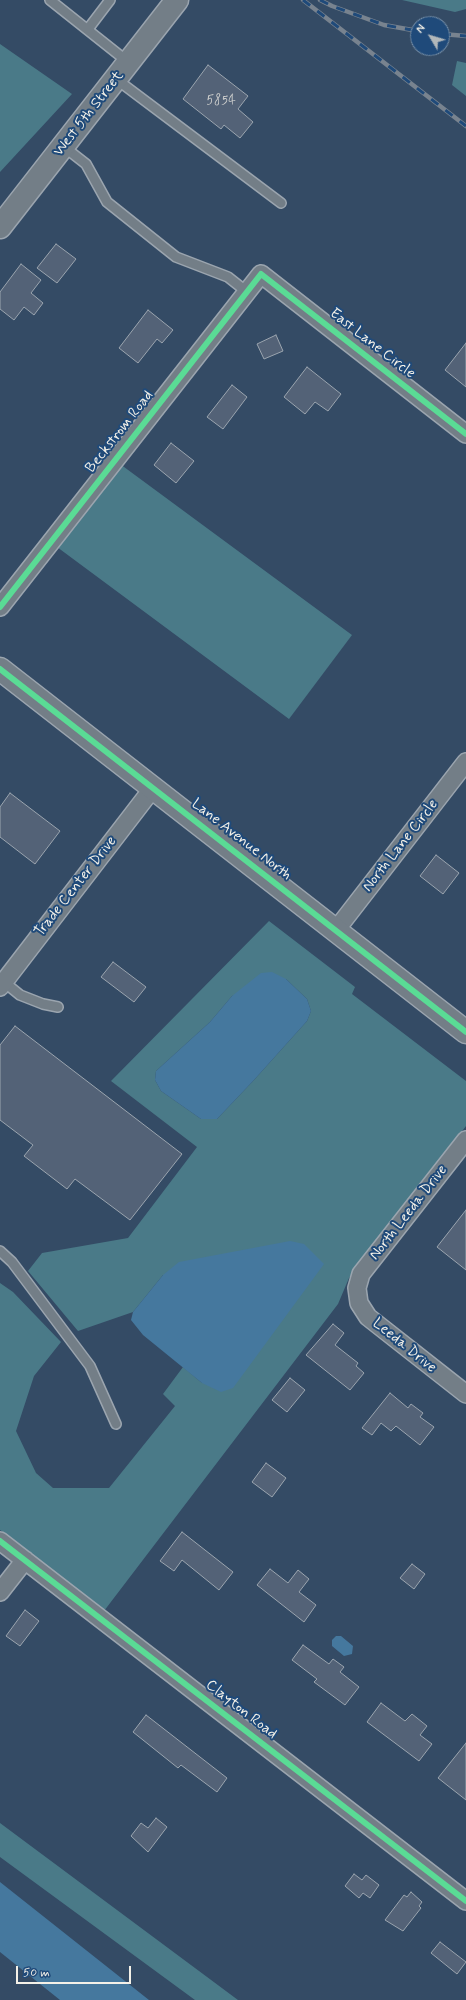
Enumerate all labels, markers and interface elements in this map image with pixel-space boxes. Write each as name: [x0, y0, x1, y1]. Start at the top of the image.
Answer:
north arrow: [410, 16, 450, 56]
text: N: [414, 22, 429, 36]
street label: West 5th Street: [50, 68, 128, 160]
house number: 5854: [206, 93, 236, 109]
street label: East Lane Circle: [326, 305, 418, 383]
street label: Beckstrom Road: [82, 387, 158, 477]
street label: Lane Avenue North: [187, 795, 295, 885]
street label: North Lane Circle: [359, 796, 443, 896]
street label: Trade Center Drive: [31, 833, 121, 941]
street label: North Leeda Drive: [366, 1162, 452, 1264]
street label: Leeda Drive: [368, 1315, 440, 1377]
street label: Clayton Road: [202, 1677, 280, 1743]
scale bar: [18, 1958, 133, 1984]
text: 50 m: [23, 1965, 50, 1981]

